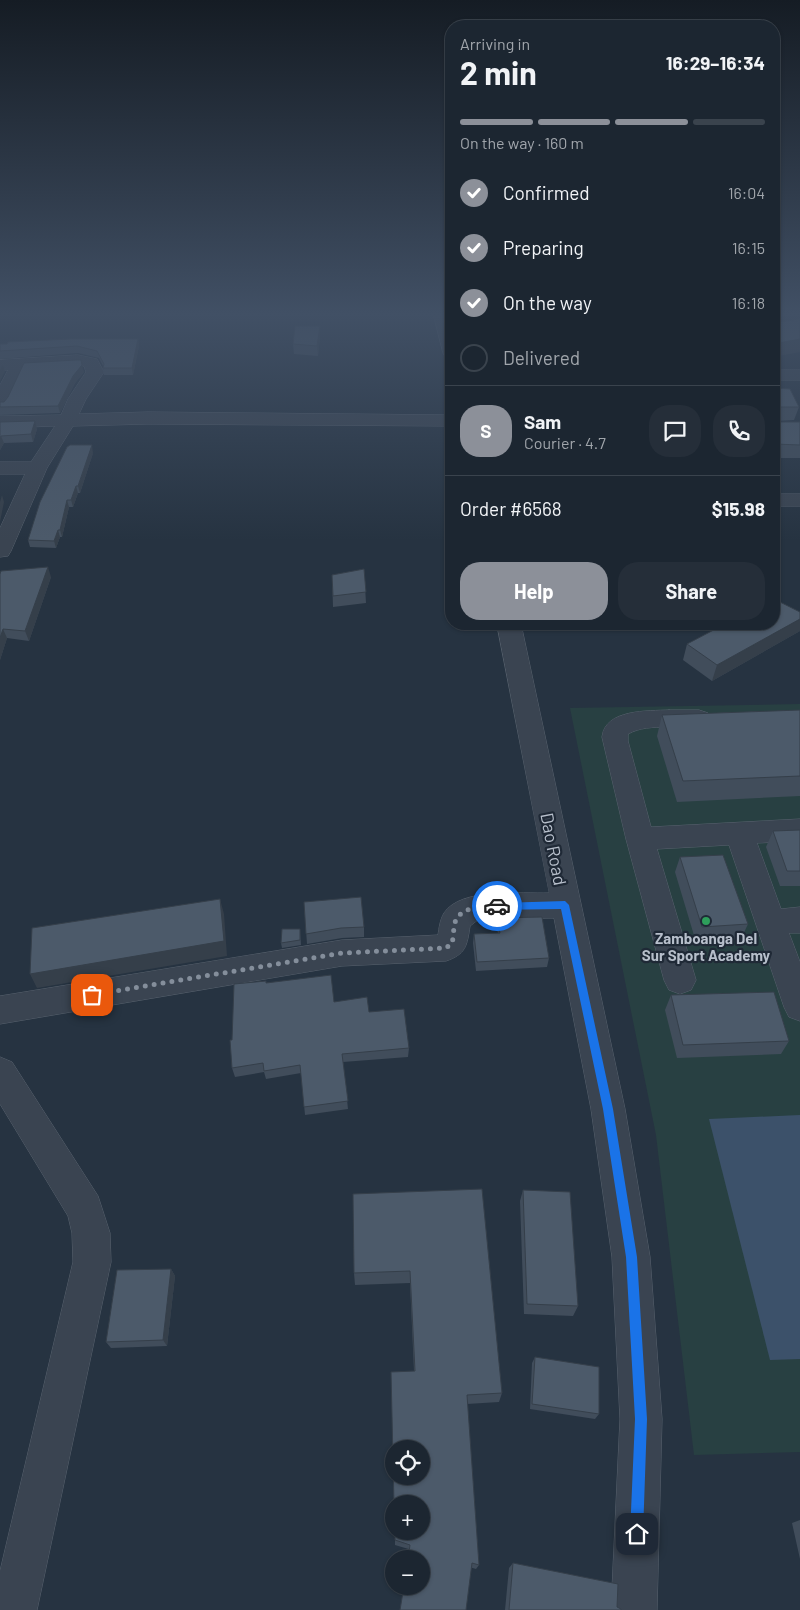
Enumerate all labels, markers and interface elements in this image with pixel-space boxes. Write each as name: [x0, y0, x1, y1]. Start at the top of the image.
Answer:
text: Arriving in: [460, 34, 530, 53]
text: 16:29–16:34: [666, 51, 765, 74]
text: 2 min: [460, 53, 537, 91]
text: On the way · 160 m: [460, 133, 584, 152]
icon: check: [460, 179, 488, 207]
text: Confirmed: [503, 181, 590, 204]
text: 16:04: [728, 183, 765, 202]
icon: check: [460, 234, 488, 262]
text: Preparing: [503, 236, 584, 259]
text: 16:15: [732, 238, 765, 257]
icon: check: [460, 289, 488, 317]
text: On the way: [503, 291, 592, 314]
text: 16:18: [732, 293, 765, 312]
text: Delivered: [503, 346, 580, 369]
button: chat: [649, 405, 701, 457]
button: phone: [713, 405, 765, 457]
text: Sam: [524, 410, 561, 433]
text: S: [480, 419, 492, 442]
text: Courier · 4.7: [524, 433, 606, 452]
text: Order #6568: [460, 497, 562, 520]
text: $15.98: [712, 497, 765, 520]
button: Help: [460, 562, 608, 620]
button: Share: [618, 562, 765, 620]
street label: Dao Road: [536, 811, 572, 887]
courier: [472, 881, 522, 931]
icon: car: [483, 892, 511, 920]
marker: Zamboanga Del Sur Sport Academy: [700, 915, 712, 927]
place label: Zamboanga Del Sur Sport Academy: [642, 929, 771, 964]
pin: [71, 974, 113, 1016]
icon: bag: [78, 981, 106, 1009]
map controls: [385, 1440, 430, 1595]
button: locate: [385, 1440, 430, 1485]
button: +: [385, 1495, 430, 1540]
pin: [616, 1513, 658, 1555]
icon: home: [623, 1520, 651, 1548]
button: −: [385, 1550, 430, 1595]

